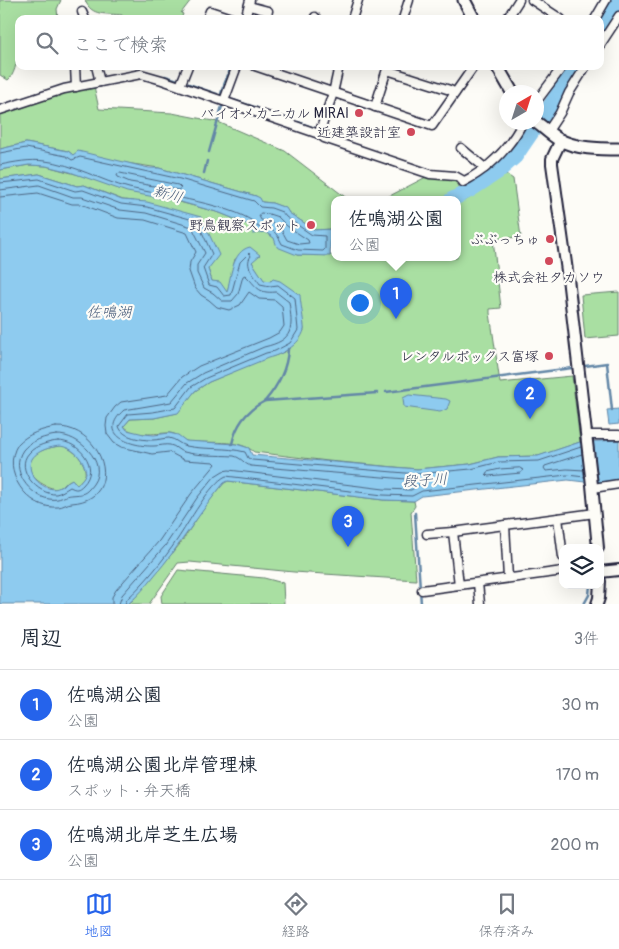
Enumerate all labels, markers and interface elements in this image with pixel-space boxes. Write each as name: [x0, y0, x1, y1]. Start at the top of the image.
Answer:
search box: [15, 15, 604, 70]
icon: search: [33, 29, 61, 57]
text: ここで検索: [73, 33, 168, 57]
north arrow: [499, 85, 544, 130]
place label: バイオメカニカル MIRAI: [200, 105, 349, 122]
marker: バイオメカニカル MIRAI: [353, 107, 365, 119]
place label: 近建築設計室: [317, 124, 401, 141]
marker: 近建築設計室: [405, 126, 417, 138]
water label: 新川: [151, 181, 185, 208]
popup: [331, 196, 461, 261]
text: 佐鳴湖公園: [348, 207, 444, 231]
place label: 野鳥観察スポット: [189, 217, 301, 234]
marker: 野鳥観察スポット: [305, 219, 317, 231]
place label: ぶぶっちゅ: [470, 231, 540, 248]
marker: ぶぶっちゅ: [544, 233, 556, 245]
text: 公園: [348, 235, 381, 255]
marker: 株式会社タカソウ: [543, 255, 555, 267]
place label: 株式会社タカソウ: [493, 269, 605, 286]
pin: 1: [380, 278, 412, 319]
your location: [347, 290, 373, 316]
water label: 佐鳴湖: [86, 303, 133, 322]
place label: レンタルボックス富塚: [400, 348, 539, 365]
marker: レンタルボックス富塚: [543, 350, 555, 362]
pin: 2: [514, 378, 546, 419]
water label: 段子川: [402, 470, 448, 491]
pin: 3: [332, 506, 364, 547]
map controls: [559, 544, 604, 589]
button: layers: [559, 544, 604, 589]
text: 周辺: [20, 625, 62, 652]
text: 3件: [574, 629, 599, 649]
text: 佐鳴湖公園: [67, 683, 162, 707]
text: 1: [33, 695, 39, 715]
text: 30 m: [561, 695, 599, 715]
text: 公園: [67, 711, 99, 731]
text: 佐鳴湖公園北岸管理棟: [67, 753, 257, 777]
text: 2: [32, 765, 40, 785]
text: 170 m: [556, 765, 599, 785]
text: スポット · 弁天橋: [67, 781, 191, 801]
text: 佐鳴湖北岸芝生広場: [67, 823, 238, 847]
text: 3: [32, 835, 40, 855]
text: 200 m: [551, 835, 599, 855]
text: 公園: [67, 851, 99, 871]
tab: 地図: [85, 890, 113, 940]
tab: 経路: [282, 890, 310, 940]
tab: 保存済み: [479, 890, 535, 940]

